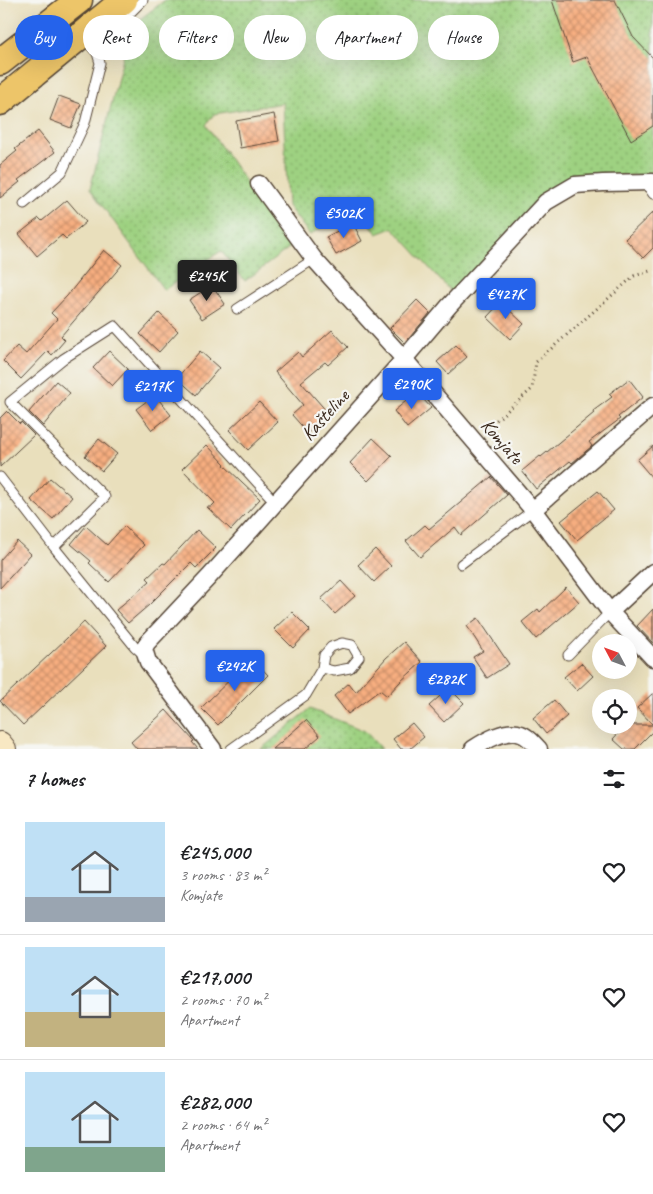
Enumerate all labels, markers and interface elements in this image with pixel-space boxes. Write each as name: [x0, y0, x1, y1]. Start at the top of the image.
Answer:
chip: Buy: [15, 15, 73, 60]
chip: Rent: [83, 15, 149, 60]
chip: Filters: [159, 15, 234, 60]
chip: New: [244, 15, 306, 60]
chip: Apartment: [316, 15, 418, 60]
chip: House: [428, 15, 499, 60]
pin: €502K: [309, 196, 379, 239]
text: €502K: [326, 203, 362, 223]
pin: €245K: [172, 260, 242, 302]
text: €245K: [189, 266, 225, 286]
pin: €427K: [471, 278, 541, 320]
text: €427K: [488, 284, 524, 304]
pin: €290K: [377, 368, 447, 410]
pin: €217K: [118, 370, 188, 412]
text: €290K: [394, 374, 430, 394]
text: €217K: [135, 376, 171, 396]
street label: Kašteline: [295, 383, 356, 446]
street label: Komjate: [475, 413, 530, 470]
north arrow: [592, 634, 638, 679]
map controls: [592, 634, 637, 734]
pin: €242K: [200, 650, 270, 692]
text: €242K: [217, 656, 253, 676]
pin: €282K: [411, 662, 481, 705]
text: €282K: [428, 669, 464, 689]
button: locate: [592, 689, 637, 734]
icon: filters: [600, 765, 628, 793]
text: 7 homes: [25, 766, 84, 792]
text: €245,000: [180, 839, 250, 865]
icon: home: [65, 842, 125, 902]
icon: heart: [600, 858, 628, 886]
text: 3 rooms · 83 m²: [180, 865, 266, 885]
text: Komjate: [180, 885, 222, 905]
text: €217,000: [180, 964, 250, 990]
icon: home: [65, 967, 125, 1027]
icon: heart: [600, 983, 628, 1011]
text: 2 rooms · 70 m²: [180, 990, 266, 1010]
text: Apartment: [180, 1010, 239, 1030]
text: €282,000: [180, 1089, 250, 1115]
icon: home: [65, 1092, 125, 1152]
icon: heart: [600, 1108, 628, 1136]
text: 2 rooms · 64 m²: [180, 1115, 266, 1135]
text: Apartment: [180, 1135, 239, 1155]

